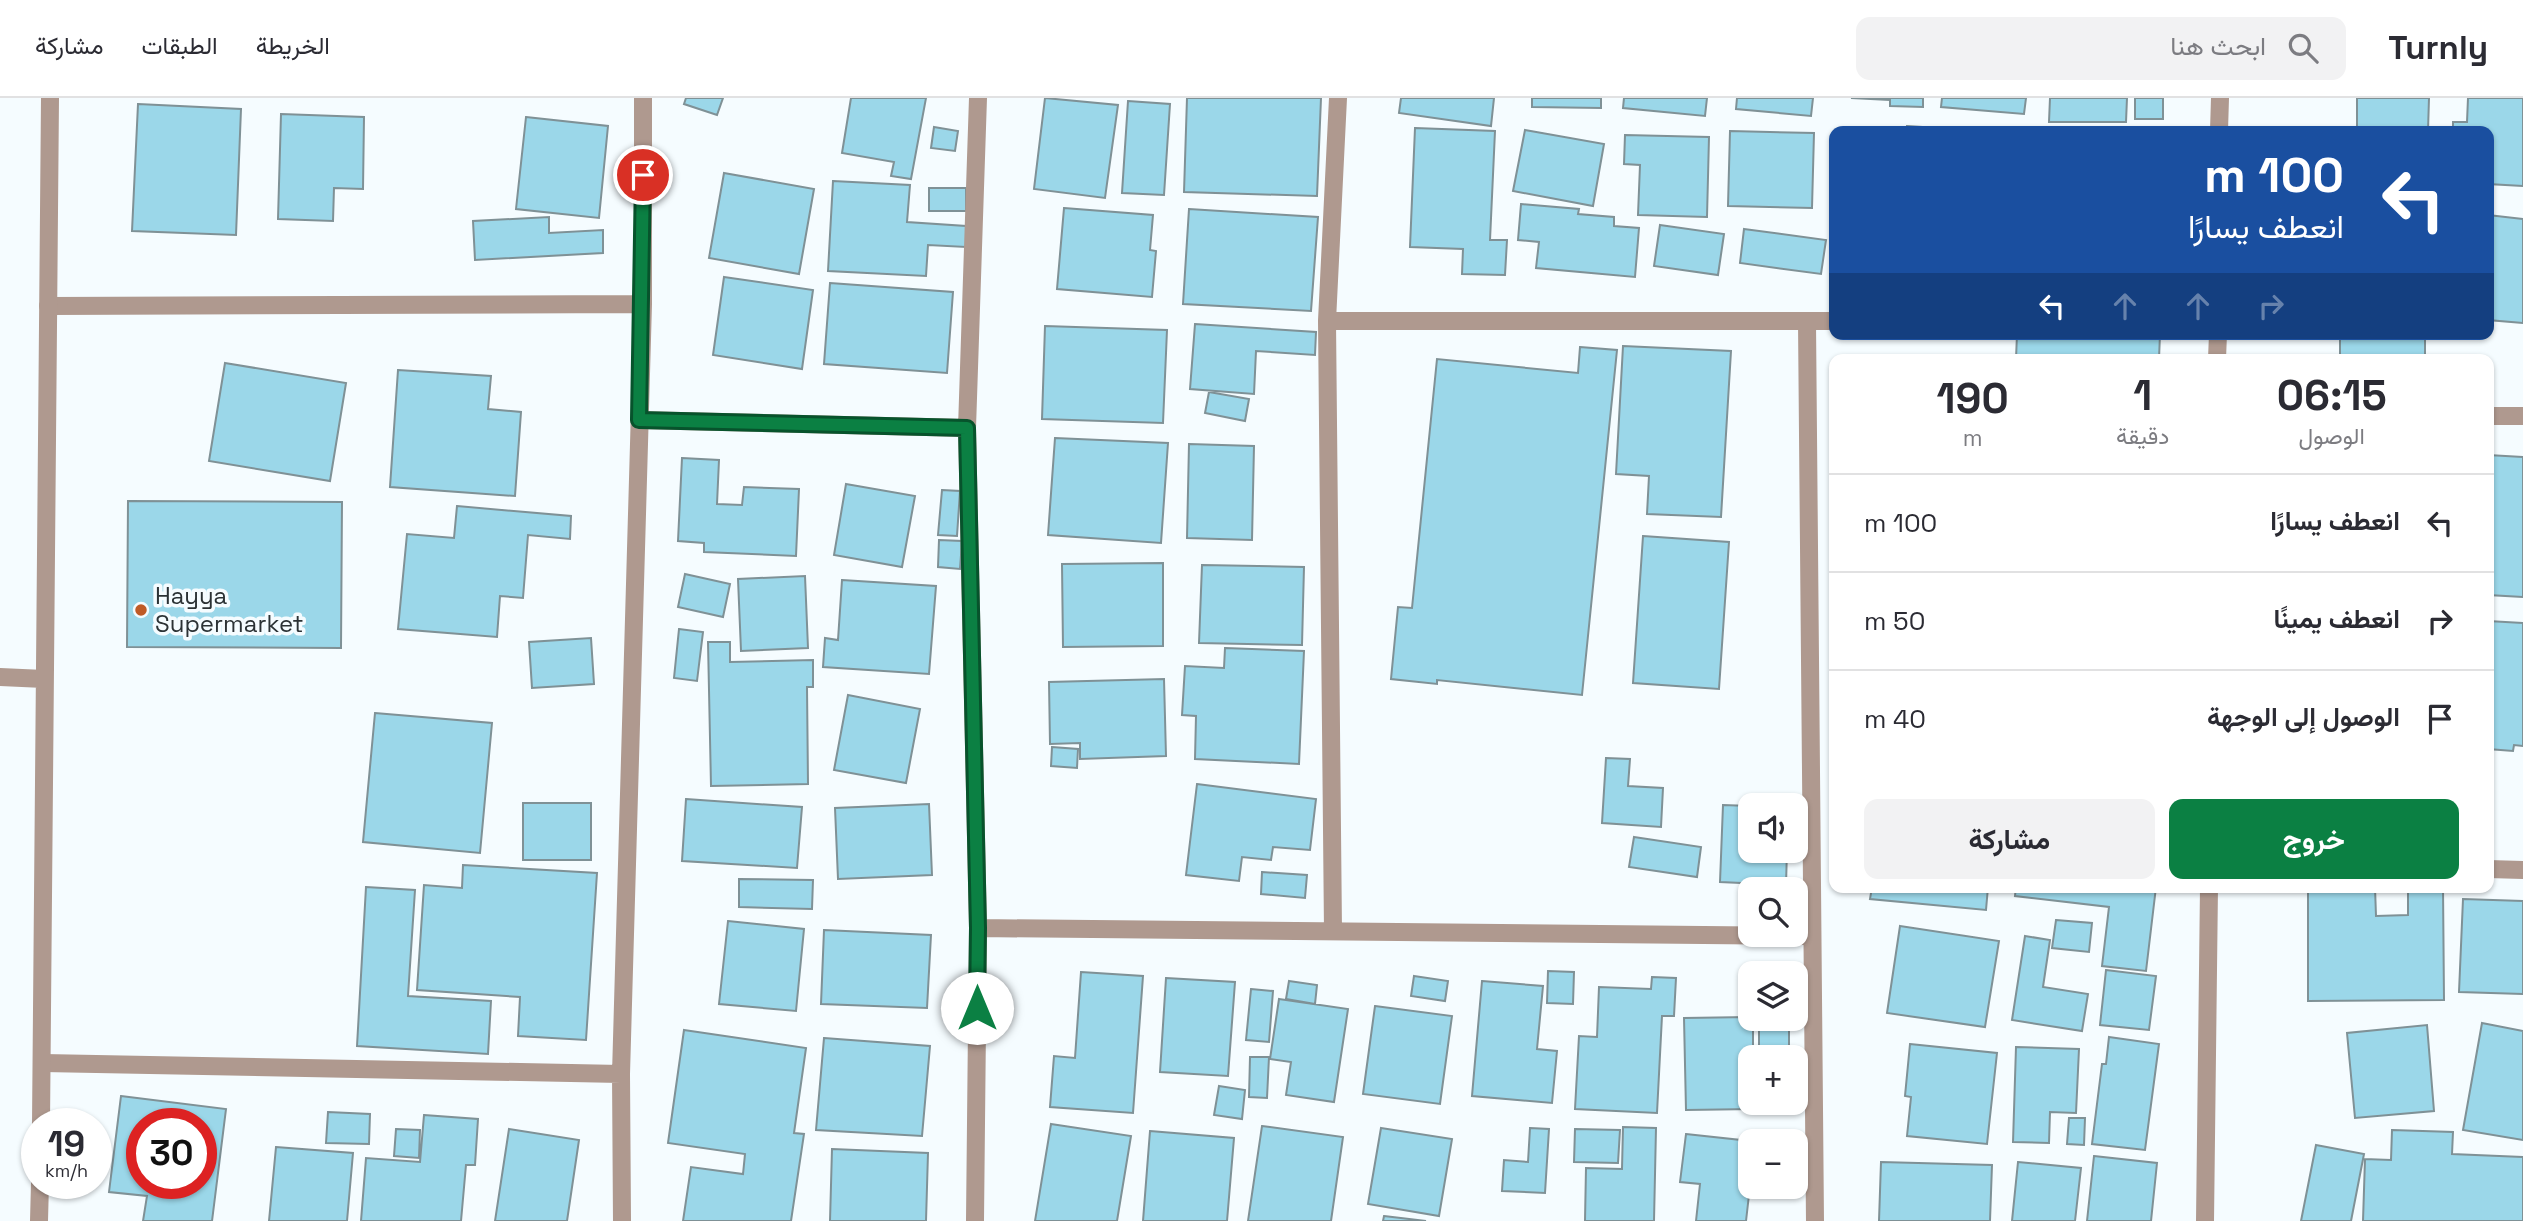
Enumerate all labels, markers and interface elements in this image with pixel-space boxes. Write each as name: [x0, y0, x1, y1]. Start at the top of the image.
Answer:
search box: [1856, 17, 2346, 80]
text: Turnly: [2388, 27, 2488, 69]
text: ابحث هنا: [2170, 29, 2266, 63]
icon: search: [2284, 29, 2322, 67]
text: مشاركة: [35, 30, 103, 61]
text: الطبقات: [141, 30, 218, 61]
text: الخريطة: [256, 30, 330, 61]
text: 100 m: [2204, 144, 2344, 206]
pin: [613, 145, 673, 205]
icon: left: [2368, 154, 2459, 245]
icon: arrive: [624, 156, 662, 194]
text: انعطف يسارًا: [2188, 207, 2344, 247]
icon: left: [2033, 287, 2071, 325]
icon: ahead: [2106, 287, 2144, 325]
icon: ahead: [2179, 287, 2217, 325]
icon: right: [2252, 287, 2290, 325]
text: 1: [2133, 369, 2152, 422]
text: 06:15: [2277, 369, 2387, 422]
text: 190: [1936, 372, 2009, 425]
text: دقيقة: [2116, 421, 2169, 451]
text: الوصول: [2298, 421, 2365, 451]
text: m: [1963, 423, 1982, 453]
text: انعطف يسارًا: [2270, 504, 2400, 538]
icon: left: [2421, 504, 2459, 542]
text: 100 m: [1864, 506, 1937, 540]
place label: Hayya Supermarket: [155, 580, 304, 639]
marker: Hayya Supermarket: [133, 602, 149, 618]
text: انعطف يمينًا: [2274, 602, 2400, 636]
icon: right: [2421, 602, 2459, 640]
text: 50 m: [1864, 604, 1925, 638]
text: الوصول إلى الوجهة: [2207, 700, 2400, 734]
icon: arrive: [2421, 700, 2459, 738]
text: 40 m: [1864, 702, 1926, 736]
map controls: [1738, 793, 1808, 1199]
button: sound: [1738, 793, 1808, 863]
button: مشاركة: [1864, 799, 2155, 879]
button: خروج: [2169, 799, 2459, 879]
button: search: [1738, 877, 1808, 947]
button: layers: [1738, 961, 1808, 1031]
position arrow: [940, 971, 1014, 1045]
button: +: [1738, 1045, 1808, 1115]
speed limit sign: 30: [126, 1108, 217, 1199]
text: 19: [48, 1122, 85, 1166]
button: −: [1738, 1129, 1808, 1199]
text: km/h: [45, 1159, 88, 1182]

